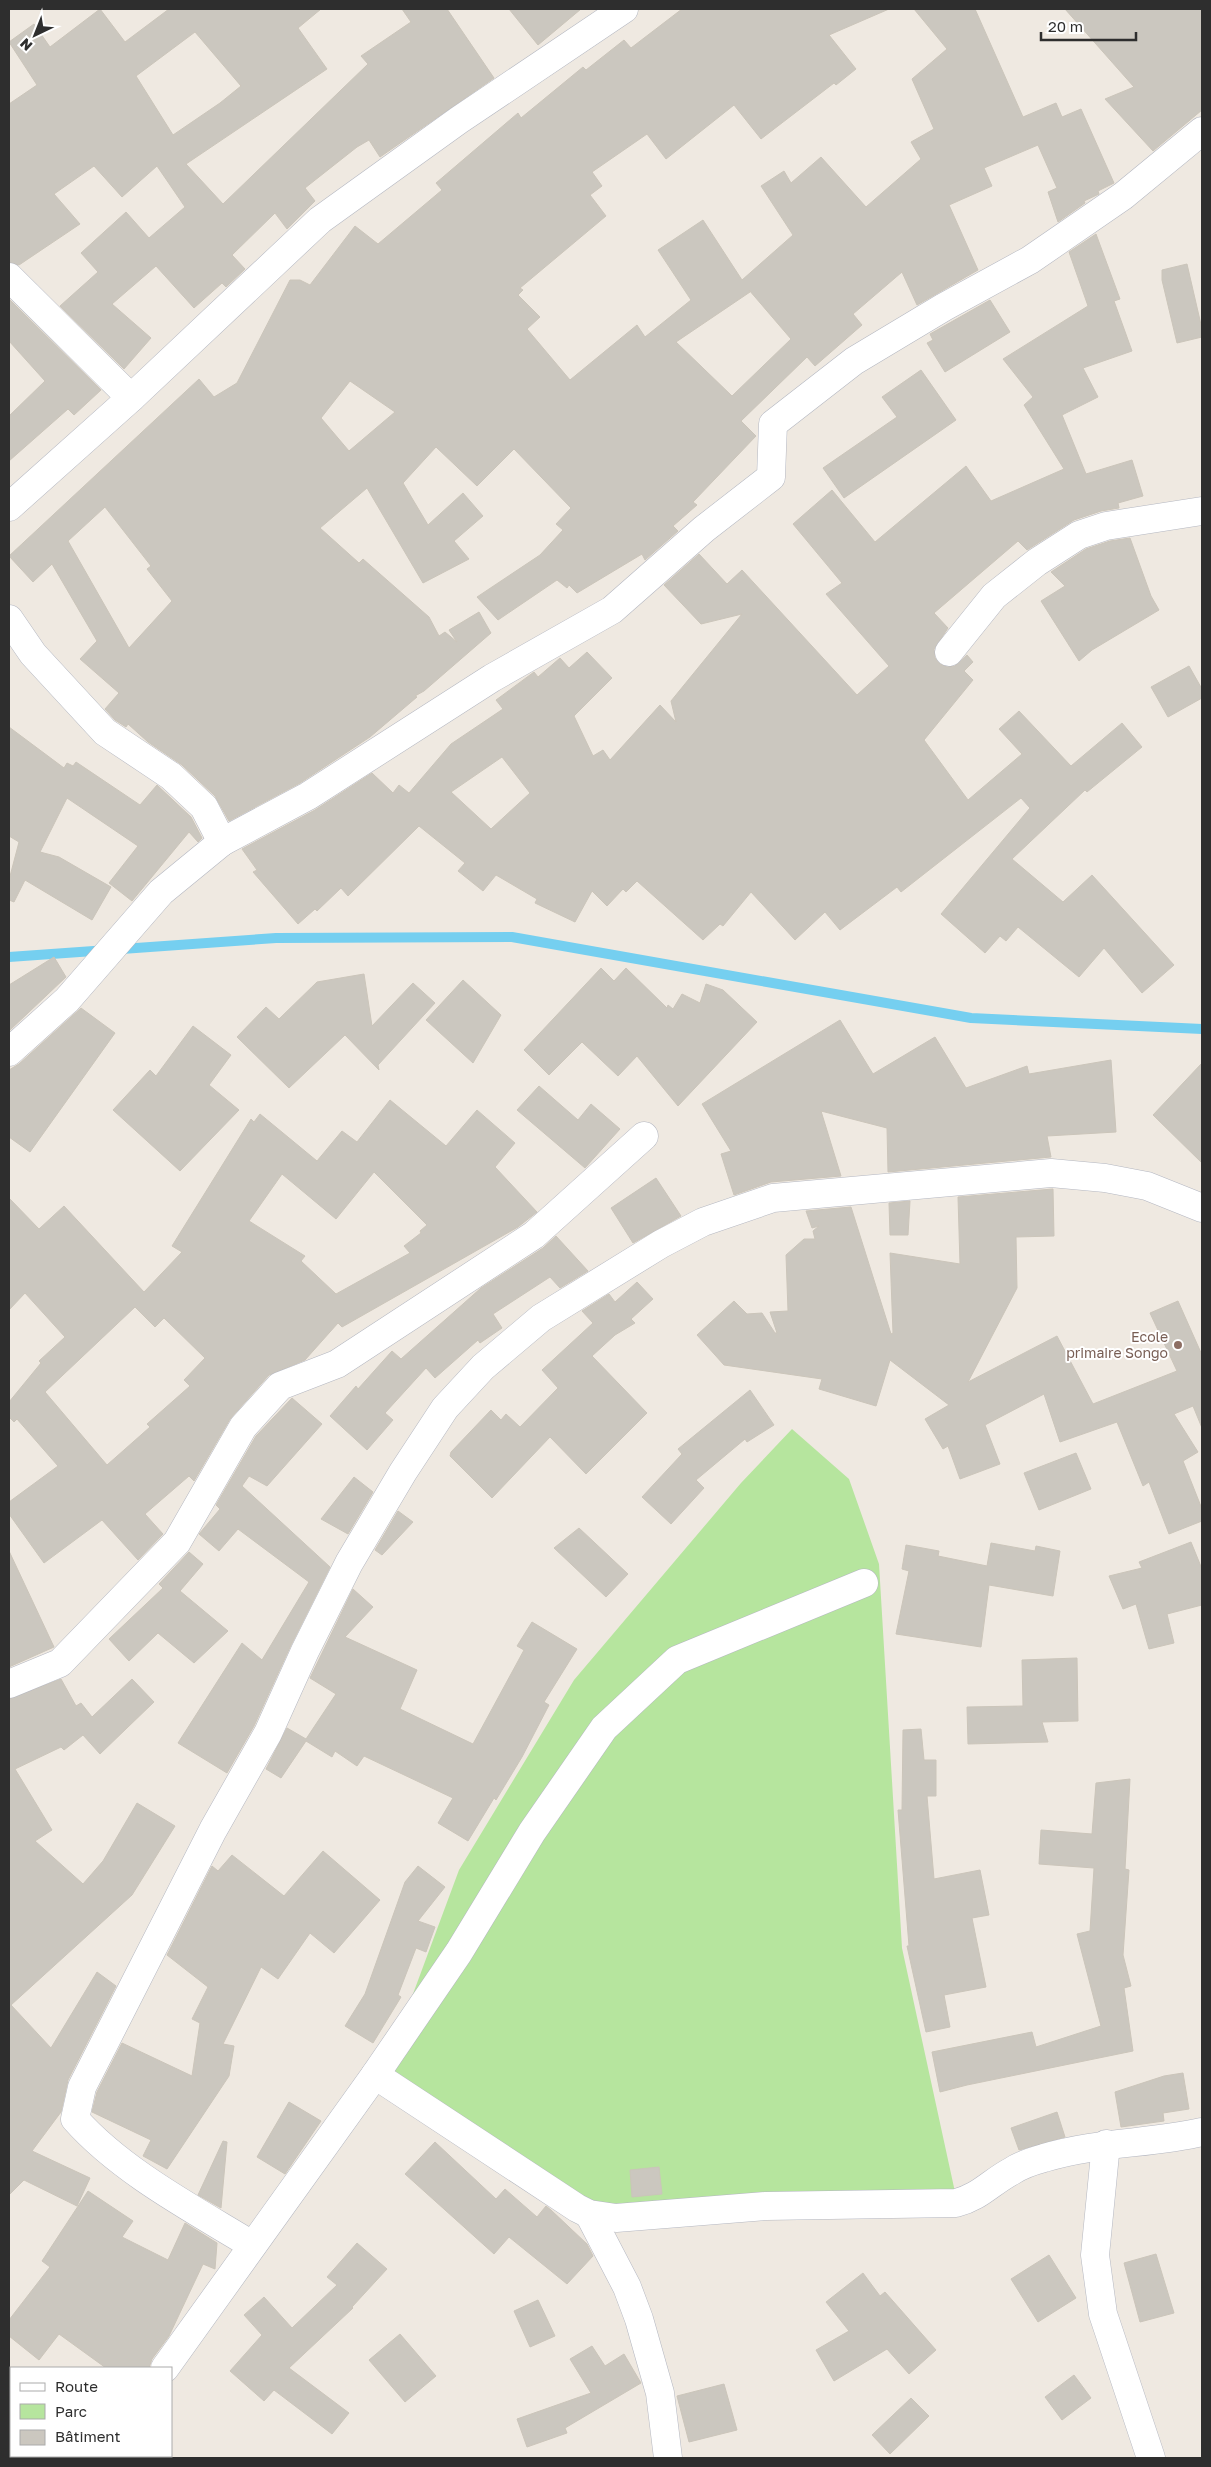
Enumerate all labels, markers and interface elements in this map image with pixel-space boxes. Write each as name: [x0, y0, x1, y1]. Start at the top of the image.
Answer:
north arrow: [10, 10, 60, 60]
scale bar: [1041, 10, 1136, 42]
text: 20 m: [1048, 17, 1083, 35]
text: N: [16, 35, 35, 55]
place label: Ecole primaire Songo: [1066, 1328, 1168, 1361]
marker: Ecole primaire Songo: [1172, 1339, 1184, 1351]
legend: [10, 2367, 172, 2457]
text: Route: [55, 2377, 98, 2395]
text: Parc: [55, 2402, 87, 2420]
text: Bâtiment: [55, 2427, 120, 2445]

